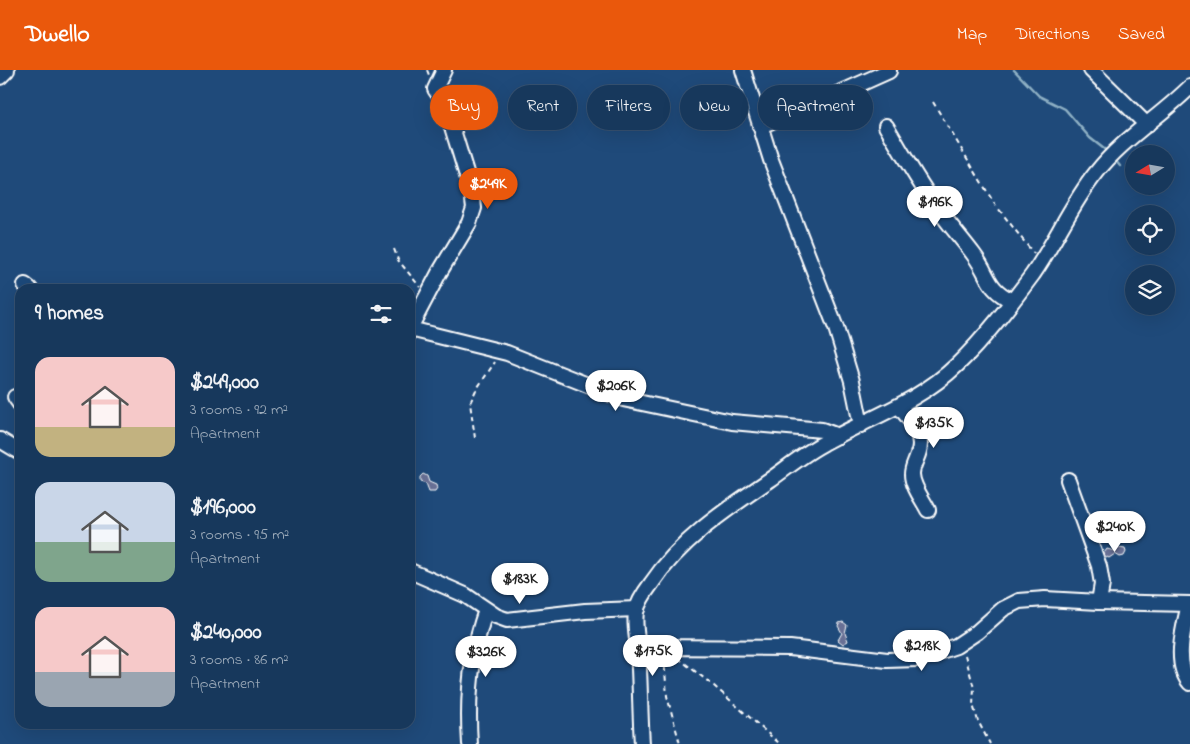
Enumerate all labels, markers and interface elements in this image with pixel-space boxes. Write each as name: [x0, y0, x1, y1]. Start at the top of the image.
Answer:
text: Dwello: [25, 18, 90, 53]
text: Map: [957, 22, 987, 48]
text: Directions: [1015, 22, 1090, 48]
text: Saved: [1118, 22, 1165, 48]
chip: Buy: [430, 85, 498, 130]
chip: Rent: [508, 85, 577, 130]
chip: Filters: [587, 85, 670, 130]
chip: New: [680, 85, 748, 130]
chip: Apartment: [758, 85, 873, 130]
north arrow: [1125, 145, 1175, 195]
map controls: [1125, 145, 1175, 315]
pin: $249K: [453, 168, 523, 210]
text: $249K: [470, 172, 506, 196]
pin: $196K: [900, 186, 970, 228]
text: $196K: [918, 190, 952, 214]
button: locate: [1125, 205, 1175, 255]
button: layers: [1125, 265, 1175, 315]
text: 9 homes: [35, 299, 104, 329]
icon: filters: [367, 300, 395, 328]
text: $249,000: [190, 368, 259, 398]
pin: $206K: [581, 370, 651, 412]
text: $206K: [596, 374, 636, 398]
icon: home: [75, 377, 135, 437]
text: 3 rooms · 92 m²: [190, 398, 288, 422]
pin: $135K: [899, 406, 969, 449]
text: $135K: [915, 411, 953, 435]
text: Apartment: [190, 422, 260, 446]
text: $196,000: [190, 493, 256, 523]
icon: home: [75, 502, 135, 562]
pin: $240K: [1080, 510, 1150, 553]
text: $240K: [1096, 515, 1134, 539]
text: 3 rooms · 95 m²: [190, 523, 289, 547]
text: Apartment: [190, 547, 260, 571]
pin: $183K: [485, 562, 555, 605]
text: $183K: [502, 567, 538, 591]
text: $240,000: [190, 618, 262, 648]
icon: home: [75, 627, 135, 687]
pin: $218K: [887, 630, 957, 672]
pin: $175K: [618, 634, 688, 677]
text: $218K: [904, 634, 940, 658]
pin: $326K: [451, 636, 521, 678]
text: $175K: [634, 639, 672, 663]
text: $326K: [466, 640, 506, 664]
text: 3 rooms · 86 m²: [190, 648, 288, 672]
text: Apartment: [190, 672, 260, 696]

